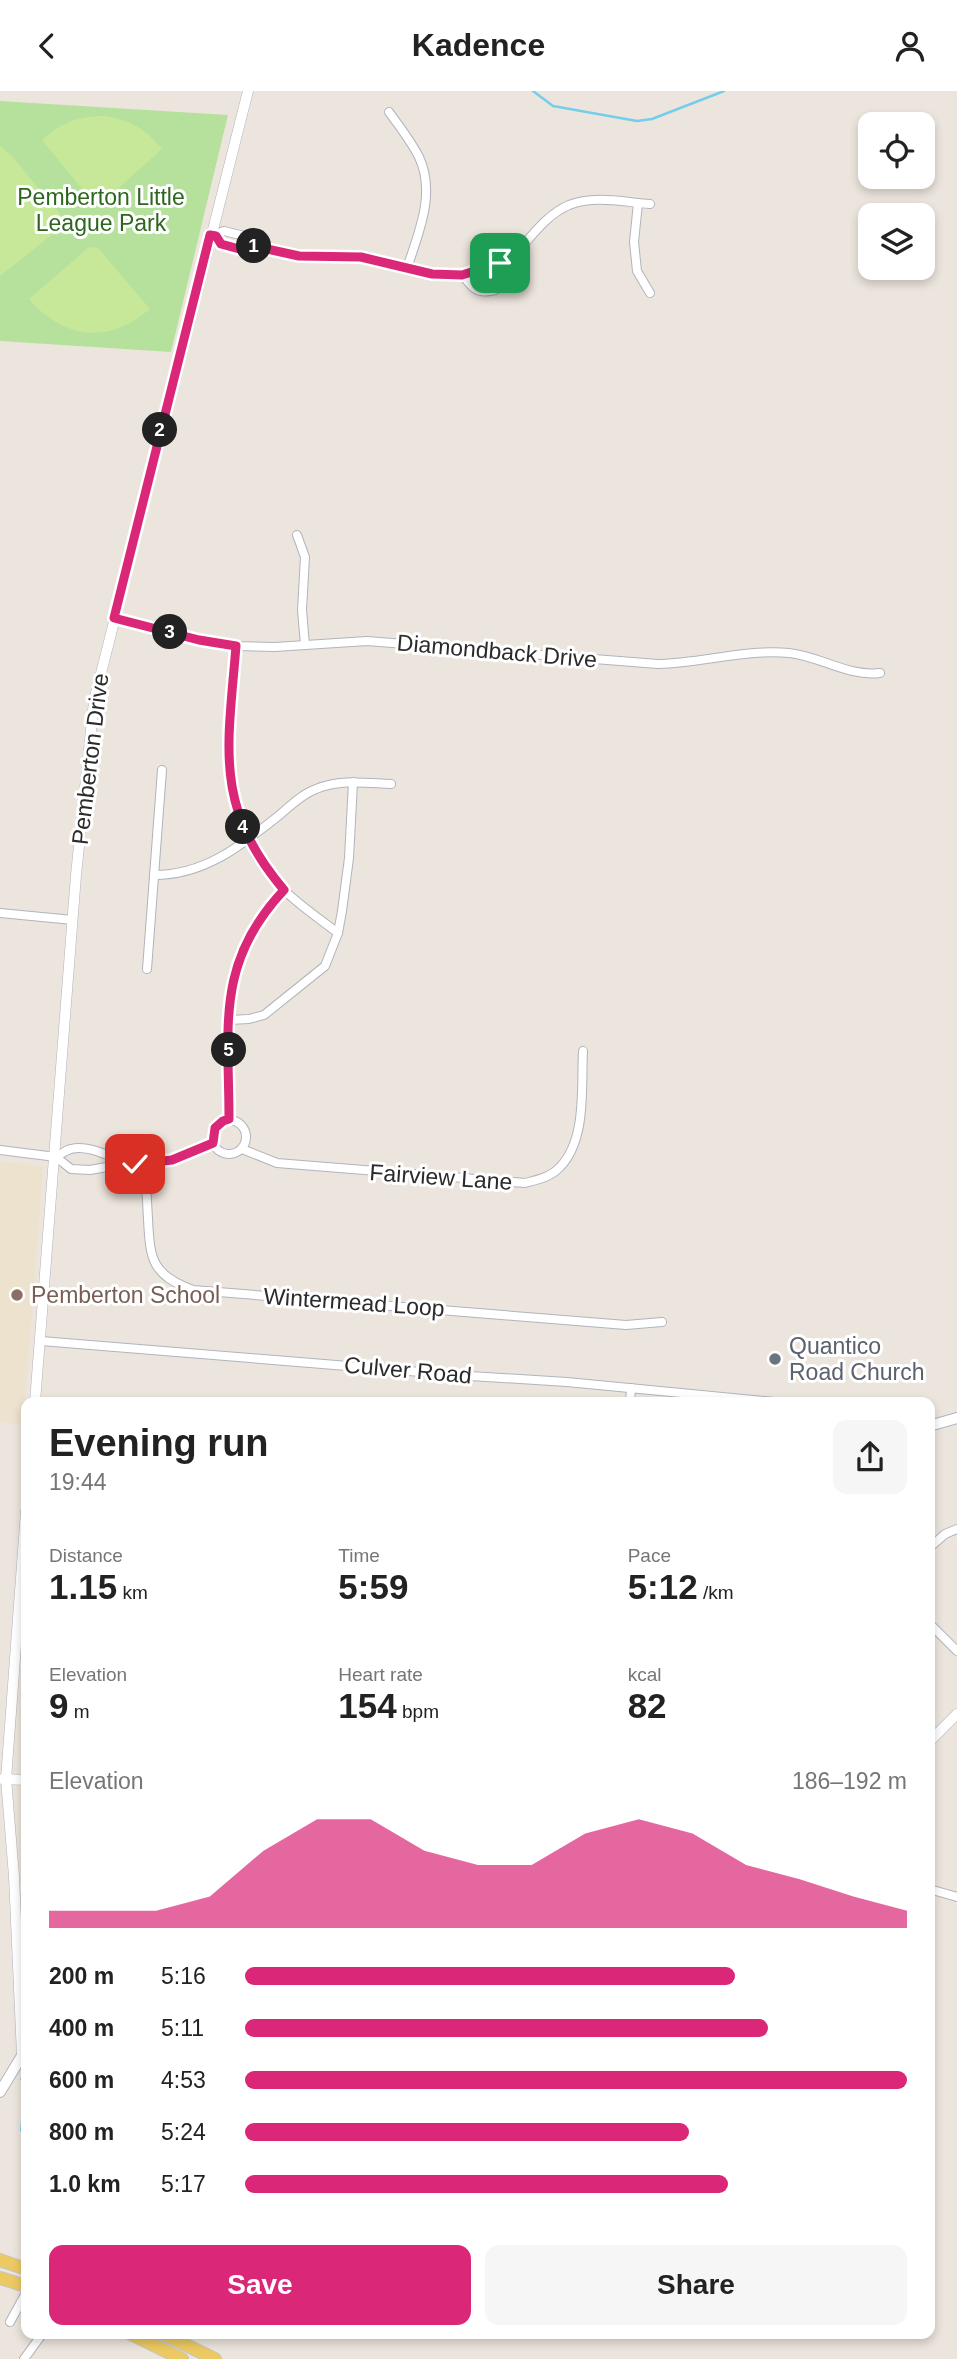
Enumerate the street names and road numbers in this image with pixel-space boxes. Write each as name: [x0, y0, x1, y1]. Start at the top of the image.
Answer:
street label: Diamondback Drive: [396, 629, 598, 673]
street label: Pemberton Drive: [67, 672, 113, 846]
street label: Fairview Lane: [369, 1159, 513, 1195]
street label: Wintermead Loop: [263, 1283, 445, 1321]
street label: Culver Road: [343, 1351, 473, 1389]

